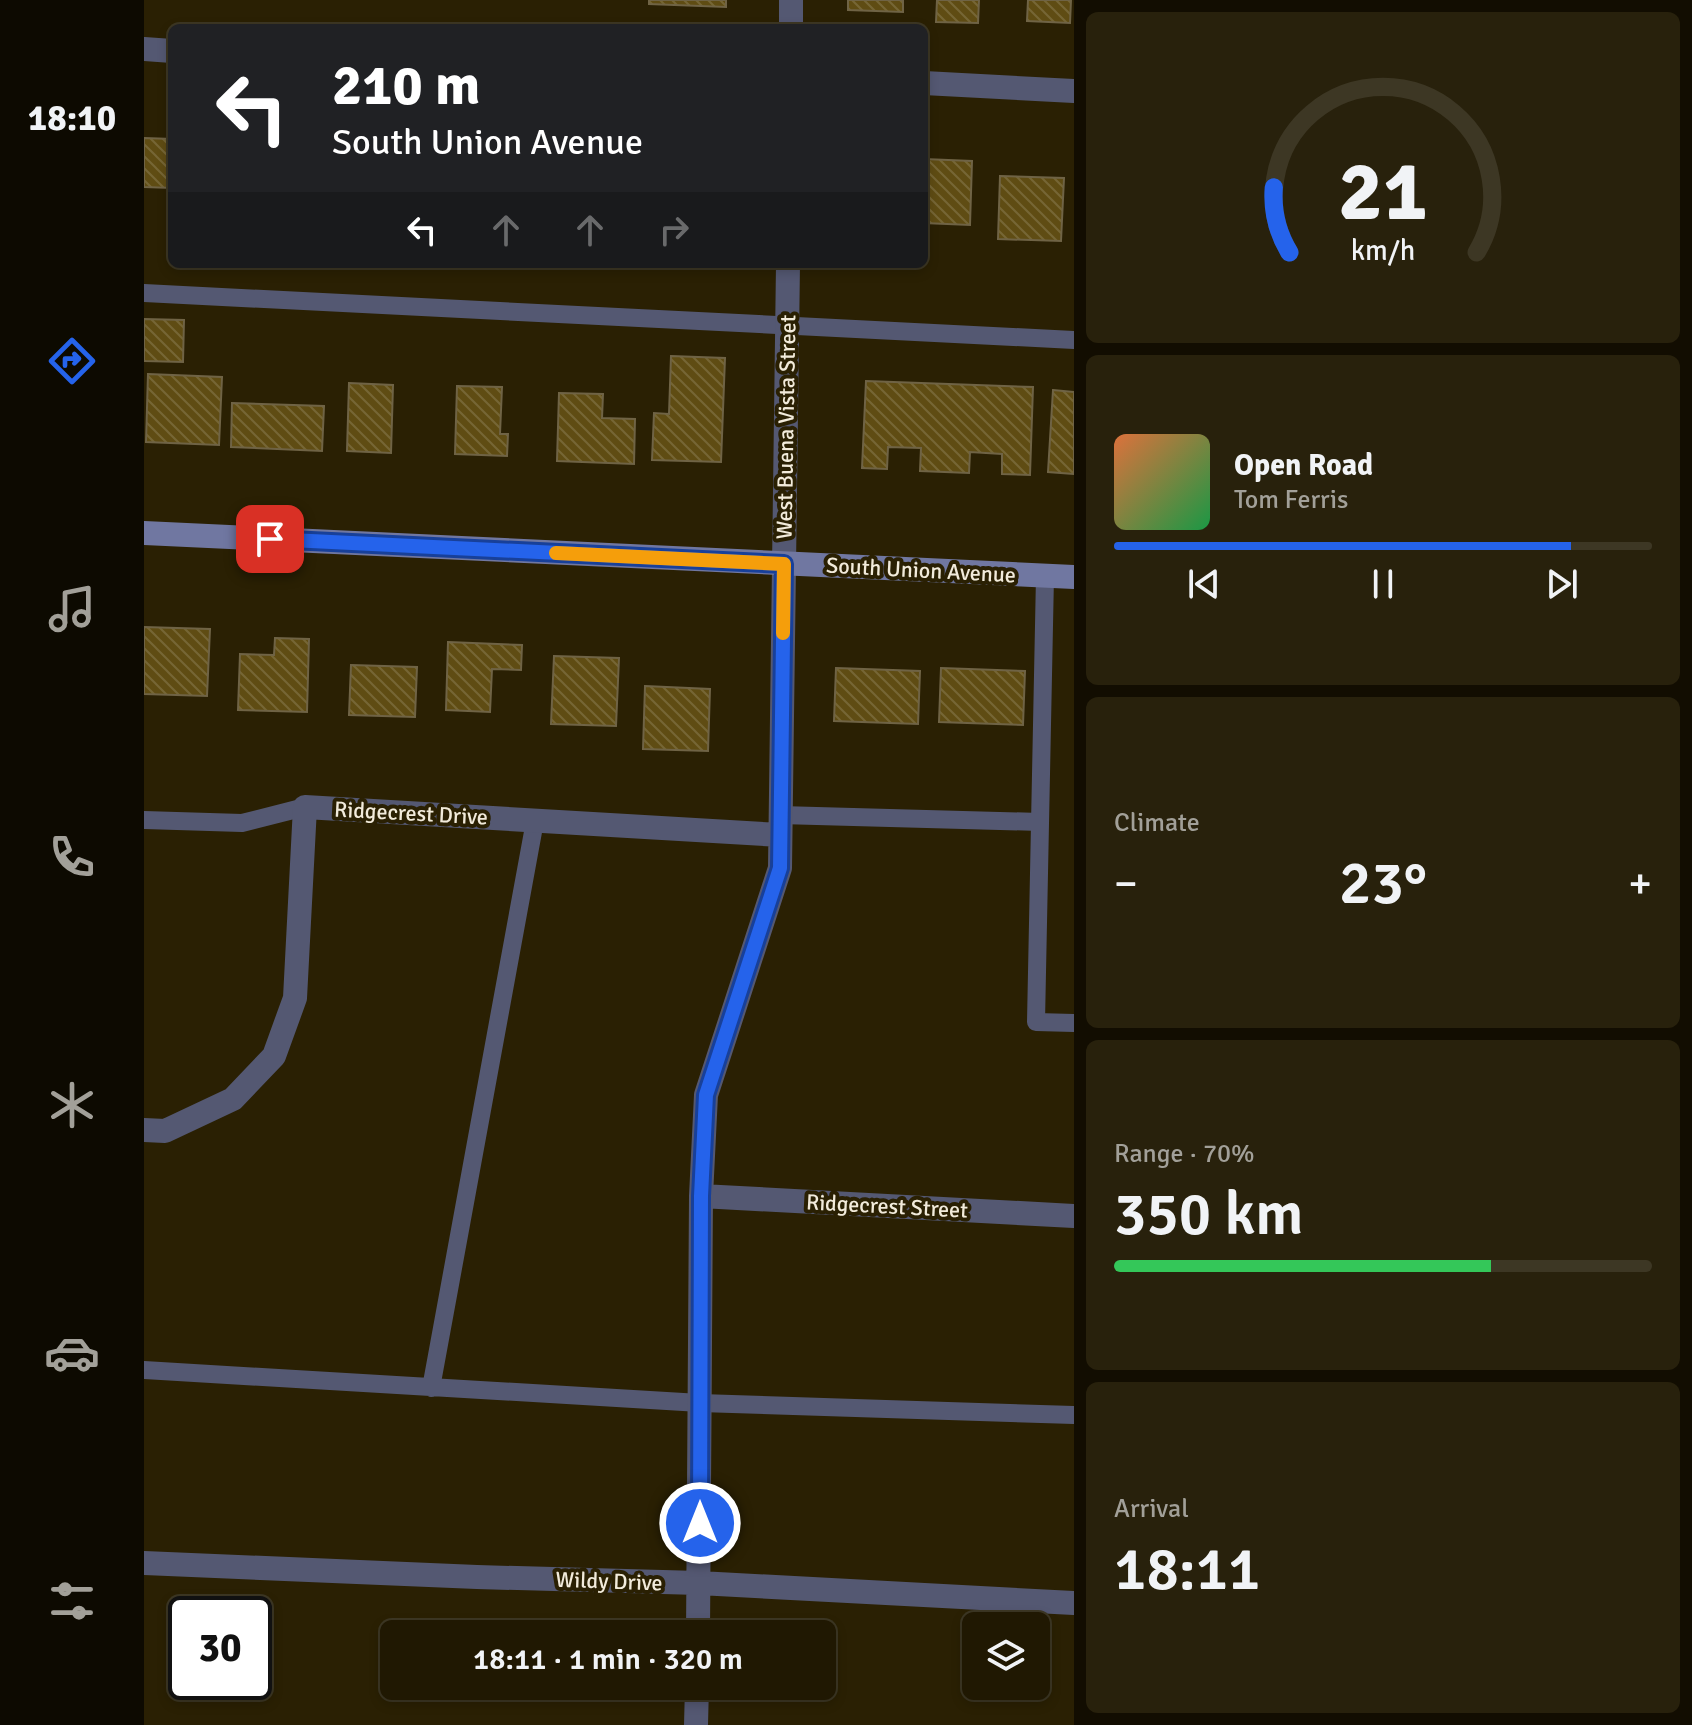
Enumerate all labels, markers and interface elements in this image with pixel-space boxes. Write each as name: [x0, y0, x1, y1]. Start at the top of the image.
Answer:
text: 210 m: [332, 51, 480, 120]
icon: left: [200, 56, 304, 160]
text: 18:10: [28, 96, 116, 141]
text: South Union Avenue: [332, 120, 643, 165]
text: 21: [1338, 141, 1428, 243]
icon: left: [400, 208, 444, 252]
icon: ahead: [484, 208, 528, 252]
icon: ahead: [568, 208, 612, 252]
icon: right: [652, 208, 696, 252]
text: km/h: [1351, 233, 1415, 268]
street label: West Buena Vista Street: [771, 314, 801, 539]
icon: directions: [44, 333, 100, 389]
text: Open Road: [1234, 447, 1373, 484]
text: Tom Ferris: [1234, 484, 1348, 516]
pin: [236, 505, 304, 573]
icon: arrive: [248, 517, 292, 561]
street label: South Union Avenue: [825, 552, 1017, 588]
icon: previous: [1182, 562, 1226, 606]
icon: pause: [1361, 562, 1405, 606]
icon: next: [1540, 562, 1584, 606]
icon: music: [44, 581, 100, 637]
street label: Ridgecrest Drive: [333, 795, 489, 831]
text: Climate: [1114, 807, 1200, 839]
icon: phone: [44, 829, 100, 885]
text: 23°: [1339, 847, 1427, 921]
text: −: [1114, 857, 1138, 911]
text: +: [1628, 857, 1652, 911]
icon: climate: [44, 1077, 100, 1133]
text: Range · 70%: [1114, 1138, 1255, 1170]
text: 350 km: [1114, 1178, 1303, 1252]
street label: Ridgecrest Street: [805, 1188, 969, 1224]
icon: car: [44, 1325, 100, 1381]
position arrow: [658, 1481, 742, 1565]
text: Arrival: [1114, 1493, 1189, 1525]
text: 18:11: [1114, 1533, 1261, 1607]
street label: Wildy Drive: [555, 1566, 663, 1596]
icon: filters: [44, 1573, 100, 1629]
speed limit sign: 30: [168, 1596, 272, 1700]
map controls: [962, 1612, 1050, 1700]
button: layers: [962, 1612, 1050, 1700]
text: 18:11 · 1 min · 320 m: [473, 1641, 743, 1678]

